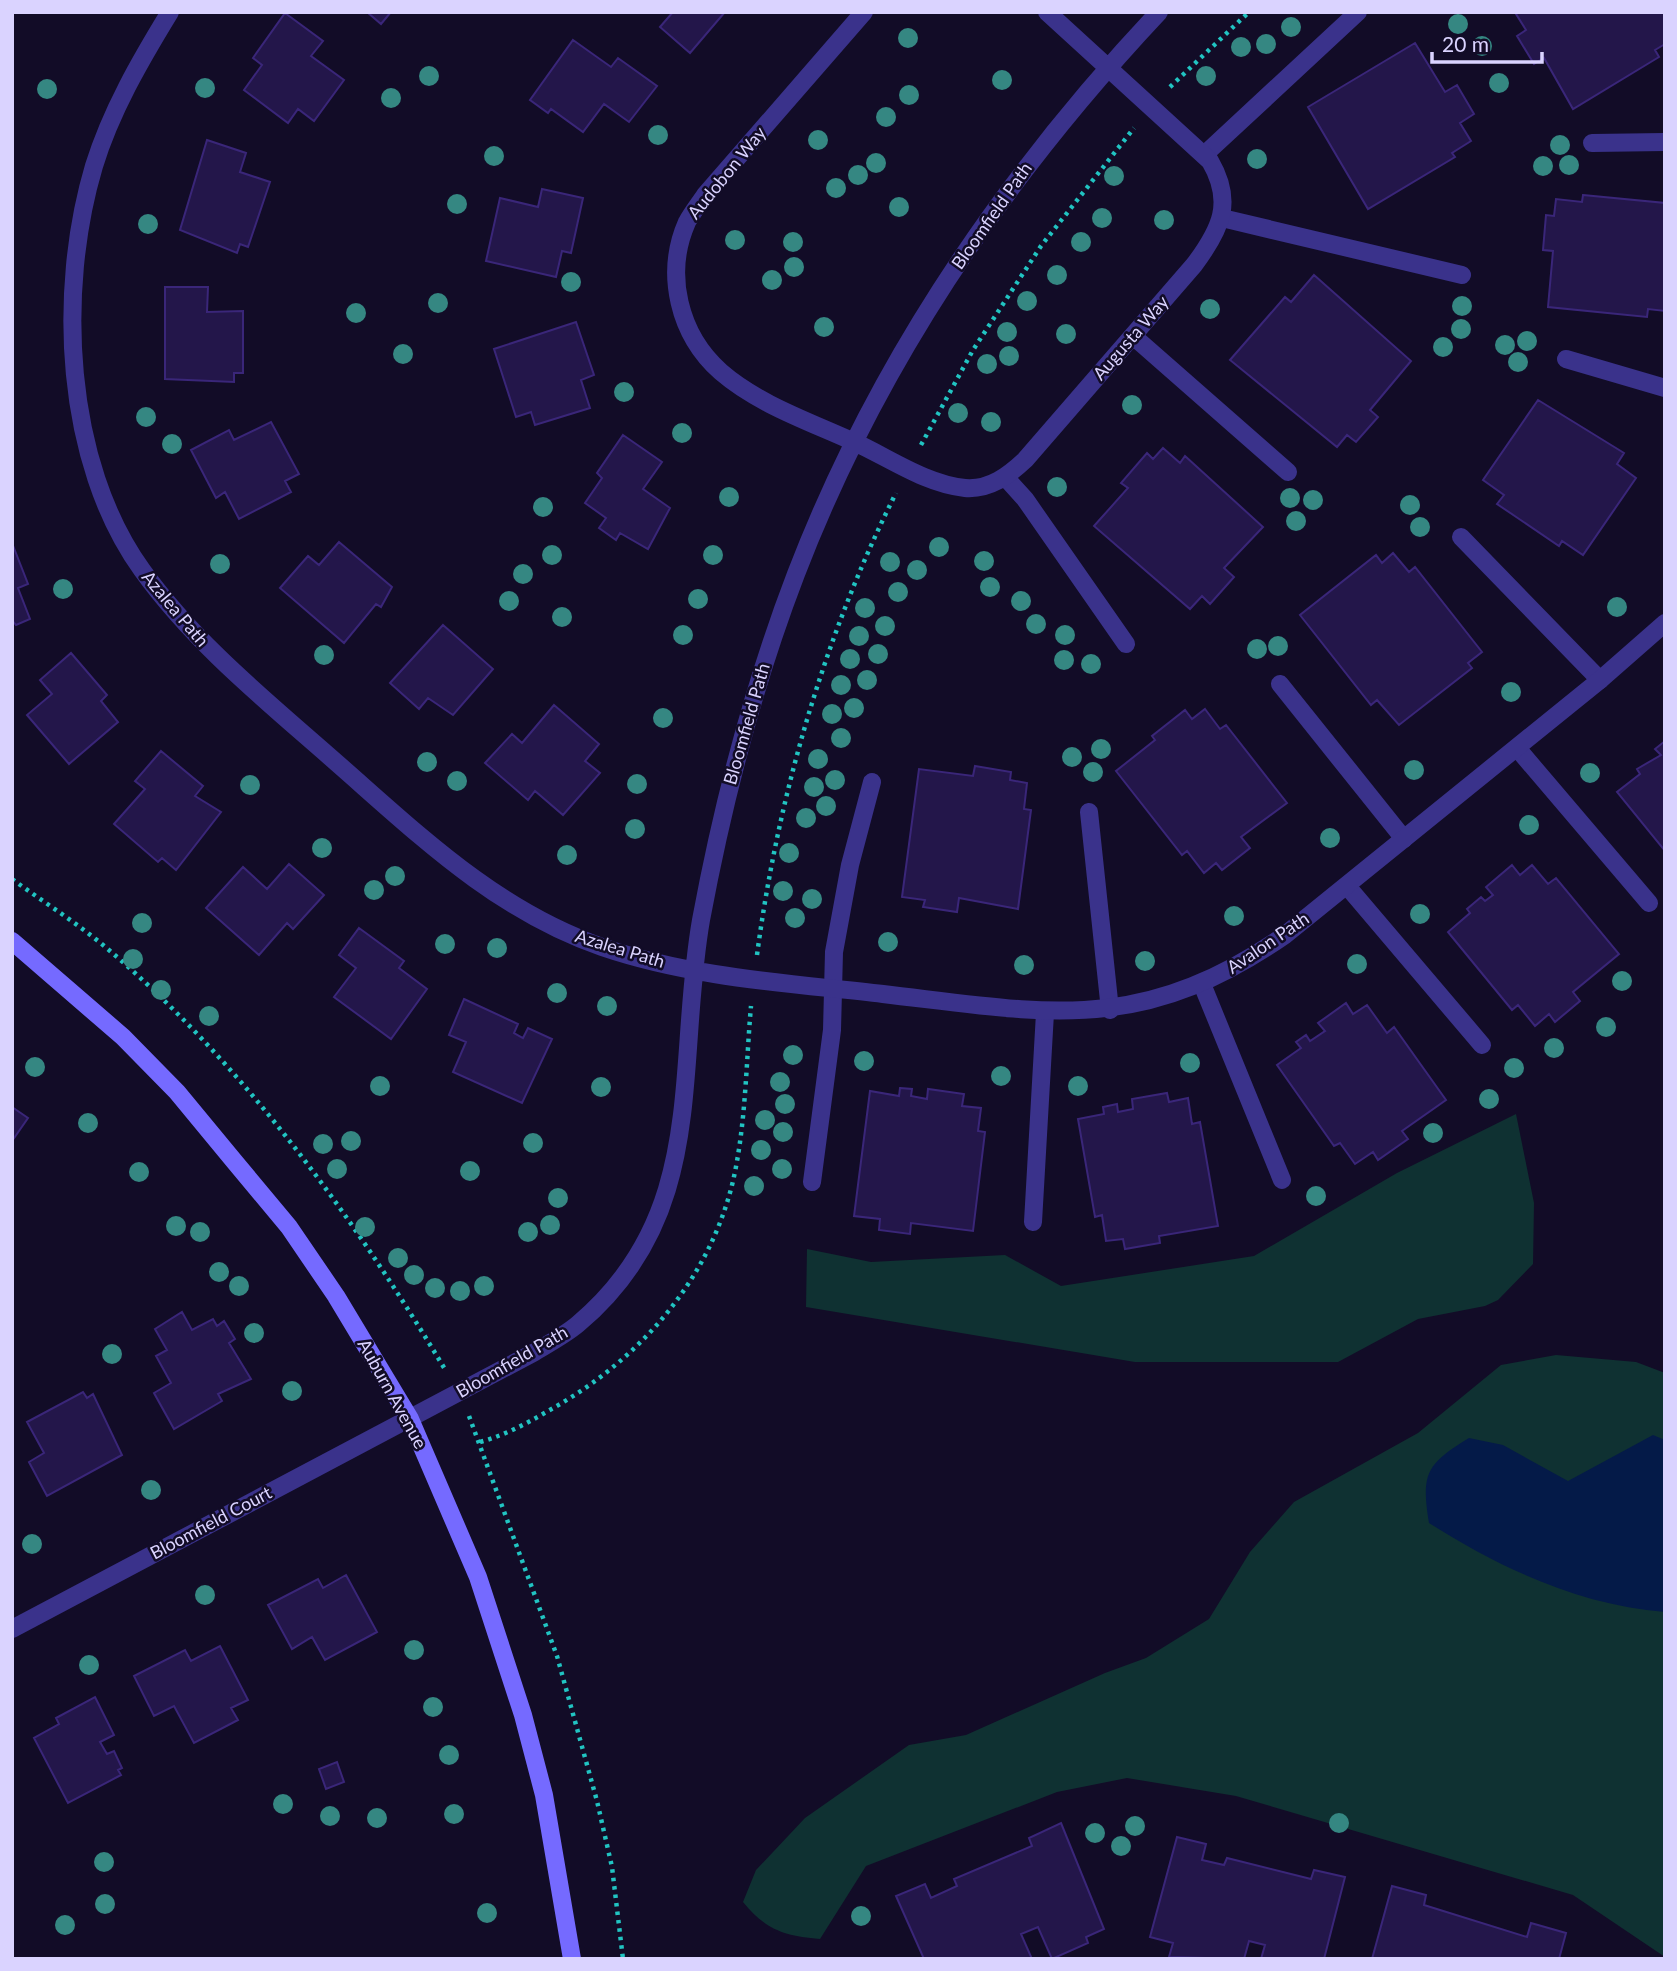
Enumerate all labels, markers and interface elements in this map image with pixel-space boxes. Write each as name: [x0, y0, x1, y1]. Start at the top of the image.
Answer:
scale bar: [1432, 21, 1542, 65]
text: 20 m: [1442, 31, 1489, 56]
street label: Audobon Way: [682, 121, 771, 223]
street label: Bloomfield Path: [946, 158, 1036, 273]
street label: Augusta Way: [1088, 290, 1173, 384]
street label: Azalea Path: [138, 566, 214, 651]
street label: Bloomfield Path: [718, 660, 774, 787]
street label: Avalon Path: [1222, 907, 1313, 978]
street label: Azalea Path: [573, 924, 668, 972]
street label: Bloomfield Path: [452, 1320, 571, 1402]
street label: Auburn Avenue: [354, 1335, 432, 1452]
street label: Bloomfield Court: [146, 1481, 276, 1563]

